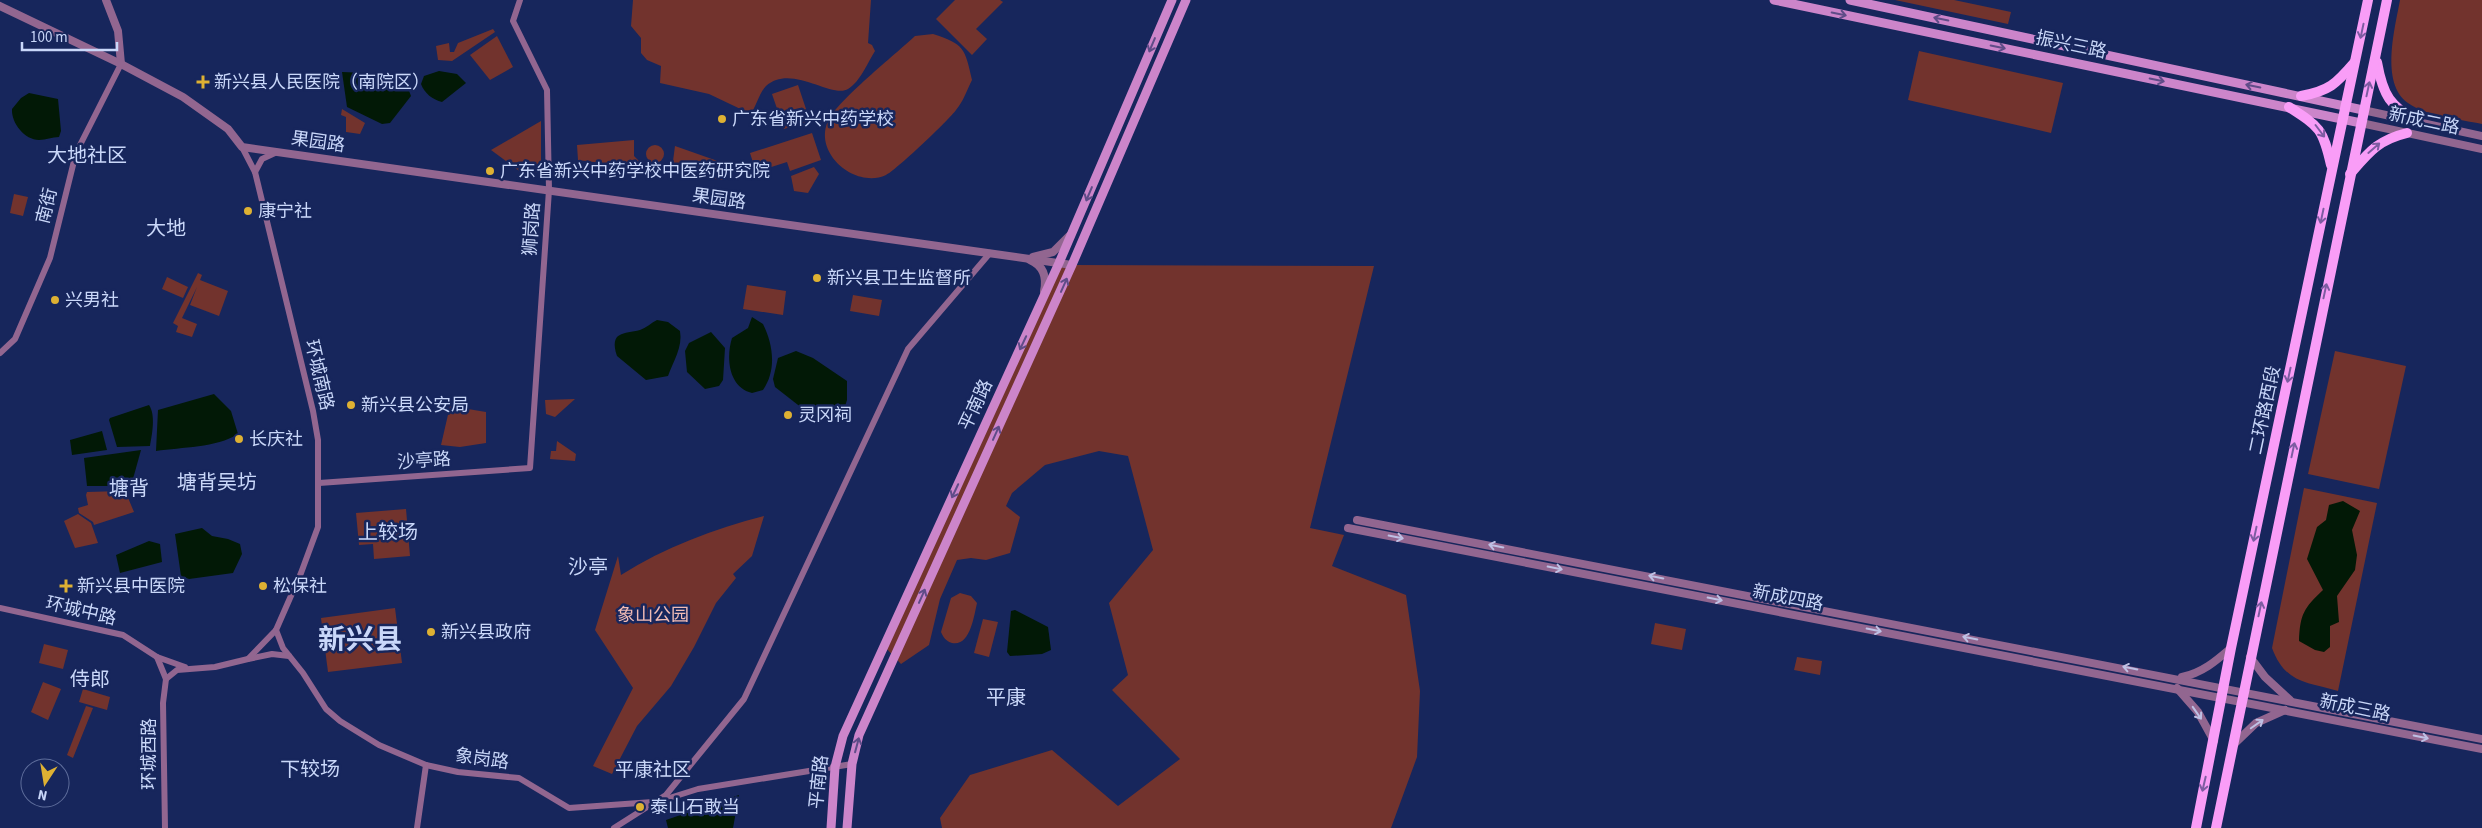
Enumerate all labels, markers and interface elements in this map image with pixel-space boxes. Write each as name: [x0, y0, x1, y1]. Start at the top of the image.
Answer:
one-way arrow: [1831, 9, 1847, 19]
one-way arrow: [1933, 14, 1949, 23]
scale bar: [22, 20, 118, 52]
one-way arrow: [2356, 23, 2366, 39]
street label: 振兴三路: [2033, 25, 2109, 65]
text: 100 m: [30, 27, 68, 48]
one-way arrow: [1147, 37, 1157, 52]
one-way arrow: [1990, 43, 2006, 52]
place label: 新兴县人民医院（南院区）: [214, 70, 430, 95]
marker: 新兴县人民医院（南院区）: [196, 75, 210, 89]
one-way arrow: [2149, 76, 2165, 85]
one-way arrow: [2246, 81, 2262, 90]
one-way arrow: [2364, 82, 2373, 98]
street label: 新成二路: [2386, 101, 2462, 141]
place label: 广东省新兴中药学校: [732, 107, 894, 132]
marker: 广东省新兴中药学校: [716, 113, 728, 125]
one-way arrow: [2314, 125, 2325, 138]
street label: 果园路: [290, 126, 346, 158]
district label: 大地社区: [47, 142, 127, 170]
one-way arrow: [2368, 142, 2381, 153]
place label: 广东省新兴中药学校中医药研究院: [500, 159, 770, 184]
marker: 广东省新兴中药学校中医药研究院: [484, 165, 496, 177]
street label: 果园路: [691, 183, 747, 215]
street label: 南街: [31, 186, 63, 226]
one-way arrow: [1083, 186, 1093, 201]
place label: 康宁社: [258, 199, 312, 224]
street label: 狮岗路: [518, 201, 546, 257]
marker: 康宁社: [242, 205, 254, 217]
one-way arrow: [2317, 208, 2326, 224]
district label: 大地: [146, 215, 186, 243]
place label: 新兴县卫生监督所: [827, 266, 971, 291]
marker: 新兴县卫生监督所: [811, 272, 823, 284]
one-way arrow: [1059, 278, 1069, 293]
one-way arrow: [2321, 283, 2331, 299]
place label: 兴男社: [65, 288, 119, 313]
marker: 兴男社: [49, 294, 61, 306]
one-way arrow: [1017, 335, 1027, 350]
street label: 环城南路: [299, 337, 339, 413]
street label: 二环路西段: [2243, 363, 2287, 457]
one-way arrow: [2283, 367, 2293, 383]
street label: 平南路: [953, 375, 999, 435]
place label: 新兴县公安局: [361, 393, 469, 418]
marker: 新兴县公安局: [345, 399, 357, 411]
place label: 灵冈祠: [798, 403, 852, 428]
marker: 灵冈祠: [782, 409, 794, 421]
one-way arrow: [992, 425, 1002, 440]
place label: 长庆社: [249, 427, 303, 452]
marker: 长庆社: [233, 433, 245, 445]
one-way arrow: [2288, 442, 2298, 458]
street label: 沙亭路: [396, 447, 452, 475]
district label: 塘背吴坊: [177, 469, 257, 497]
district label: 塘背: [109, 475, 149, 503]
one-way arrow: [950, 483, 960, 498]
district label: 上较场: [358, 519, 418, 547]
one-way arrow: [2250, 526, 2259, 542]
one-way arrow: [1387, 533, 1403, 542]
one-way arrow: [1489, 541, 1505, 551]
district label: 沙亭: [568, 554, 608, 582]
one-way arrow: [1547, 563, 1563, 573]
one-way arrow: [1648, 572, 1664, 581]
place label: 新兴县中医院: [77, 574, 185, 599]
place label: 松保社: [273, 574, 327, 599]
marker: 新兴县中医院: [59, 579, 73, 593]
street label: 新成四路: [1750, 579, 1826, 617]
marker: 松保社: [257, 580, 269, 592]
one-way arrow: [917, 589, 927, 604]
street label: 环城中路: [43, 591, 119, 631]
one-way arrow: [1706, 594, 1722, 604]
one-way arrow: [2256, 602, 2265, 618]
park label: 象山公园: [617, 603, 689, 628]
district label: 新兴县: [318, 620, 402, 660]
place label: 新兴县政府: [441, 620, 531, 645]
one-way arrow: [1866, 625, 1882, 635]
marker: 新兴县政府: [425, 626, 437, 638]
one-way arrow: [1963, 632, 1979, 642]
one-way arrow: [2122, 663, 2138, 673]
district label: 侍郎: [70, 666, 110, 694]
district label: 平康: [986, 684, 1026, 712]
street label: 新成三路: [2317, 688, 2393, 728]
one-way arrow: [2192, 706, 2202, 720]
street label: 环城西路: [137, 718, 162, 790]
one-way arrow: [2250, 719, 2264, 729]
one-way arrow: [2412, 733, 2428, 742]
one-way arrow: [852, 738, 862, 754]
street label: 象岗路: [454, 743, 510, 775]
street label: 平南路: [804, 754, 834, 810]
district label: 下较场: [280, 756, 340, 784]
district label: 平康社区: [615, 757, 691, 784]
north arrow: [20, 758, 70, 808]
one-way arrow: [2199, 776, 2208, 792]
text: N: [36, 784, 49, 805]
place label: 泰山石敢当: [650, 795, 740, 820]
marker: 泰山石敢当: [634, 801, 646, 813]

